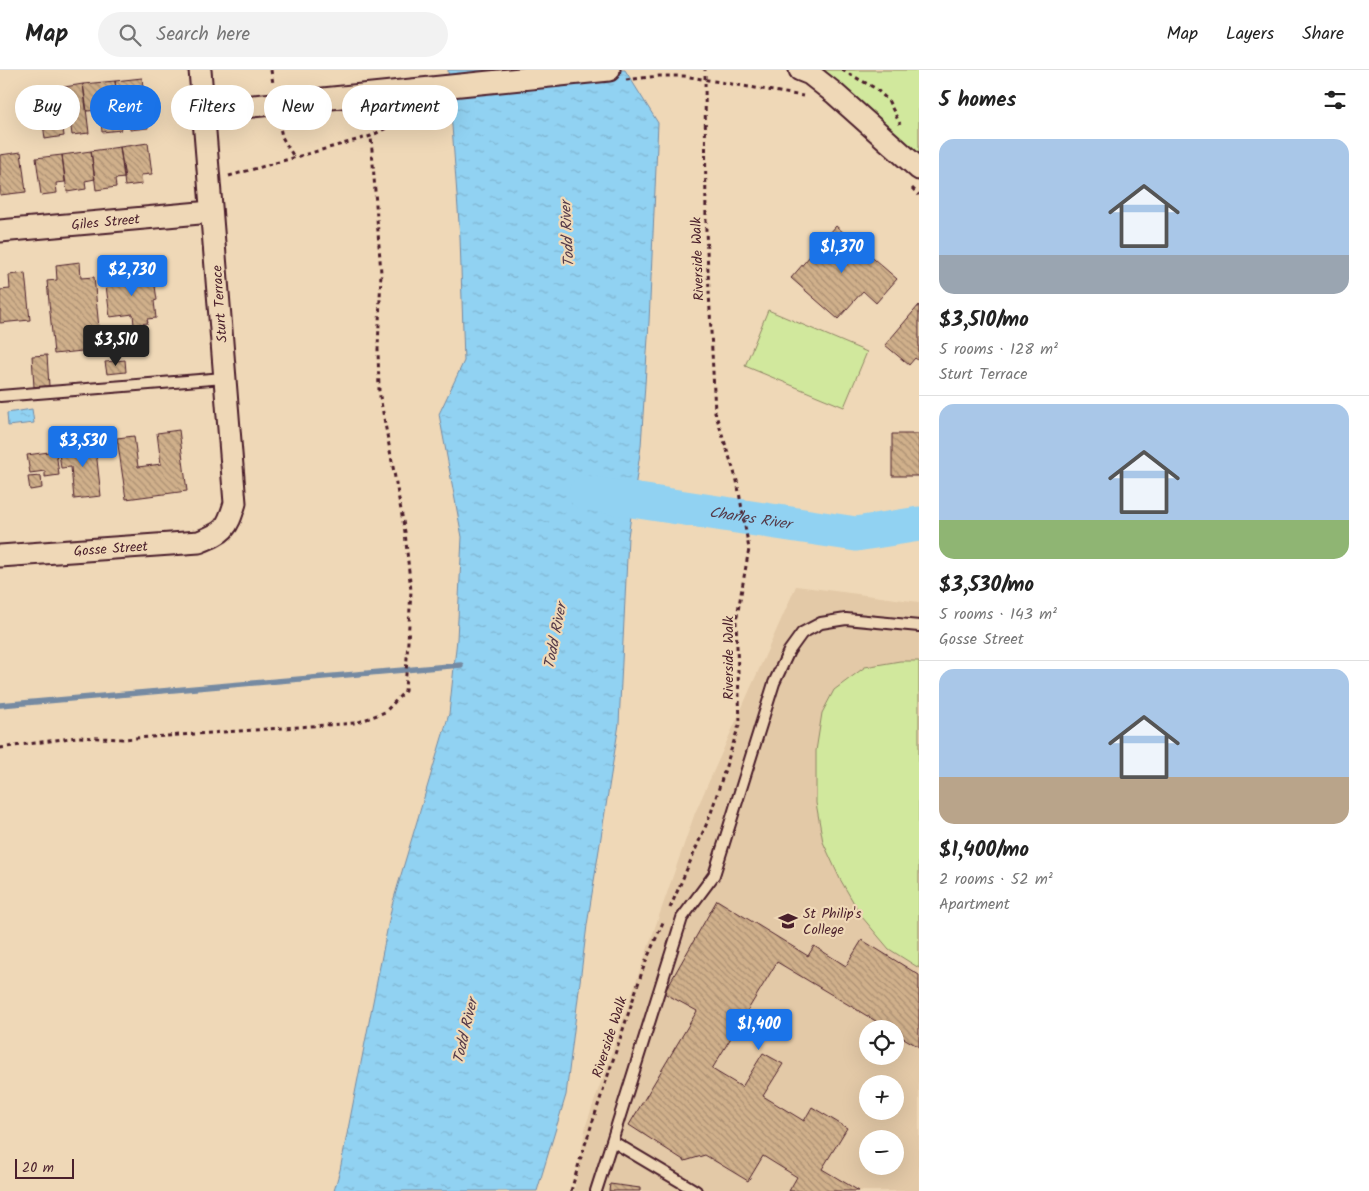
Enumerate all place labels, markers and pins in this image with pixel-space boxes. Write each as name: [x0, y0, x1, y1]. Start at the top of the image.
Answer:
pin: $1,370: [801, 232, 883, 274]
pin: $2,730: [91, 254, 173, 297]
pin: $3,510: [75, 324, 157, 367]
pin: $3,530: [42, 426, 124, 468]
place label: St Philip's College: [803, 903, 861, 941]
school or university icon: St Philip's College: [777, 910, 799, 932]
pin: $1,400: [718, 1008, 800, 1051]

